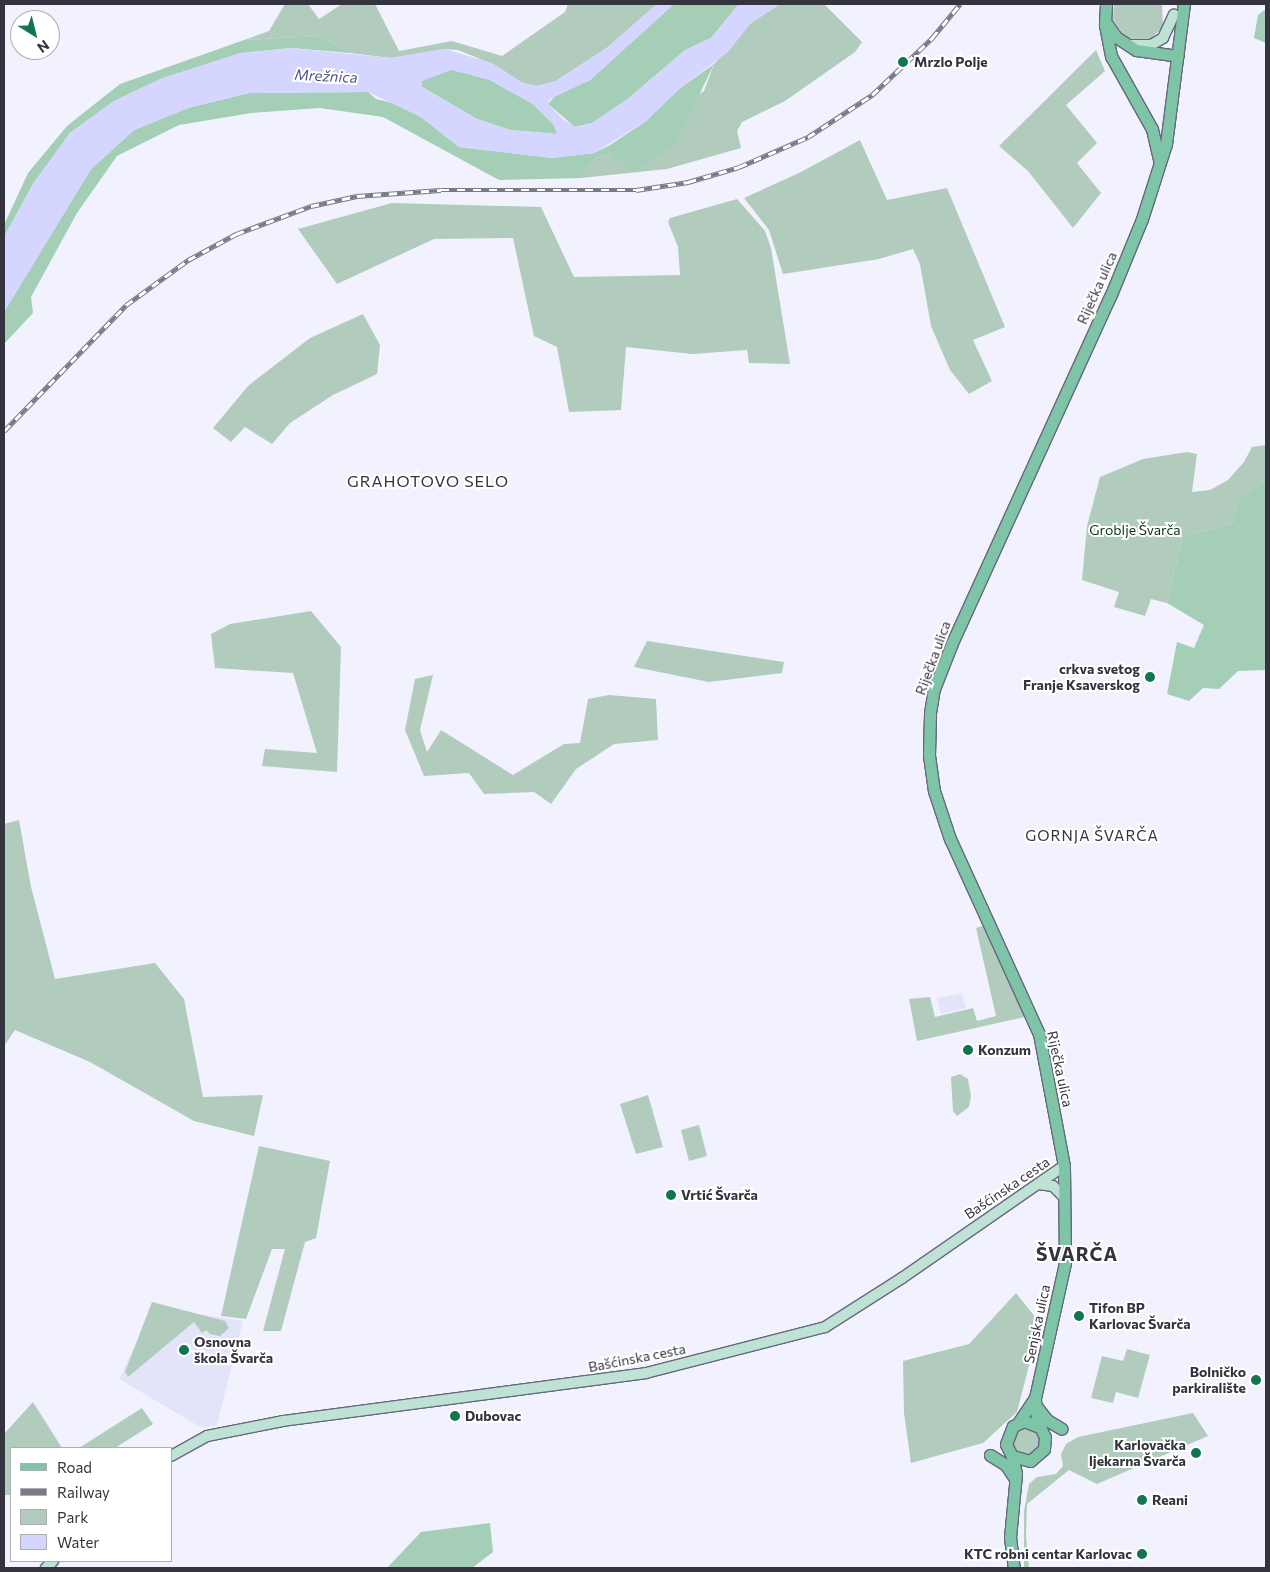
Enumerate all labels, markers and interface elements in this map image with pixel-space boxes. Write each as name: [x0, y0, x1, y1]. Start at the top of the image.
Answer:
north arrow: [10, 10, 60, 60]
text: N: [34, 37, 53, 57]
place label: Mrzlo Polje: [914, 54, 988, 70]
marker: Mrzlo Polje: [896, 55, 910, 69]
water label: Mrežnica: [294, 65, 358, 87]
street label: Riječka ulica: [1074, 249, 1120, 327]
district label: GRAHOTOVO SELO: [345, 471, 511, 491]
park label: Groblje Švarča: [1089, 522, 1181, 538]
street label: Riječka ulica: [912, 619, 954, 697]
place label: crkva svetog Franje Ksaverskog: [1023, 661, 1140, 694]
marker: crkva svetog Franje Ksaverskog: [1144, 671, 1156, 683]
district label: GORNJA ŠVARČA: [1024, 827, 1160, 845]
street label: Riječka ulica: [1044, 1029, 1076, 1109]
place label: Konzum: [978, 1042, 1031, 1058]
marker: Konzum: [962, 1044, 974, 1056]
street label: Bašćinska cesta: [961, 1153, 1053, 1223]
place label: Vrtić Švarča: [681, 1187, 758, 1203]
marker: Vrtić Švarča: [665, 1189, 677, 1201]
district label: ŠVARČA: [1035, 1243, 1119, 1265]
street label: Senjska ulica: [1020, 1283, 1054, 1365]
place label: Tifon BP Karlovac Švarča: [1089, 1300, 1191, 1332]
marker: Tifon BP Karlovac Švarča: [1073, 1310, 1085, 1322]
place label: Osnovna škola Švarča: [194, 1334, 273, 1366]
street label: Bašćinska cesta: [587, 1340, 687, 1376]
marker: Osnovna škola Švarča: [178, 1344, 190, 1356]
place label: Bolničko parkiralište: [1172, 1364, 1246, 1396]
marker: Bolničko parkiralište: [1250, 1374, 1262, 1386]
place label: Dubovac: [465, 1408, 521, 1424]
marker: Dubovac: [449, 1410, 461, 1422]
place label: Karlovačka ljekarna Švarča: [1089, 1437, 1186, 1470]
legend: [10, 1447, 172, 1562]
marker: Karlovačka ljekarna Švarča: [1190, 1447, 1202, 1459]
text: Road: [57, 1458, 92, 1476]
text: Railway: [57, 1483, 110, 1501]
place label: Reani: [1152, 1492, 1188, 1508]
marker: Reani: [1136, 1494, 1148, 1506]
text: Park: [57, 1508, 88, 1526]
text: Water: [57, 1533, 99, 1551]
place label: KTC robni centar Karlovac: [964, 1546, 1132, 1562]
marker: KTC robni centar Karlovac: [1136, 1548, 1148, 1560]

